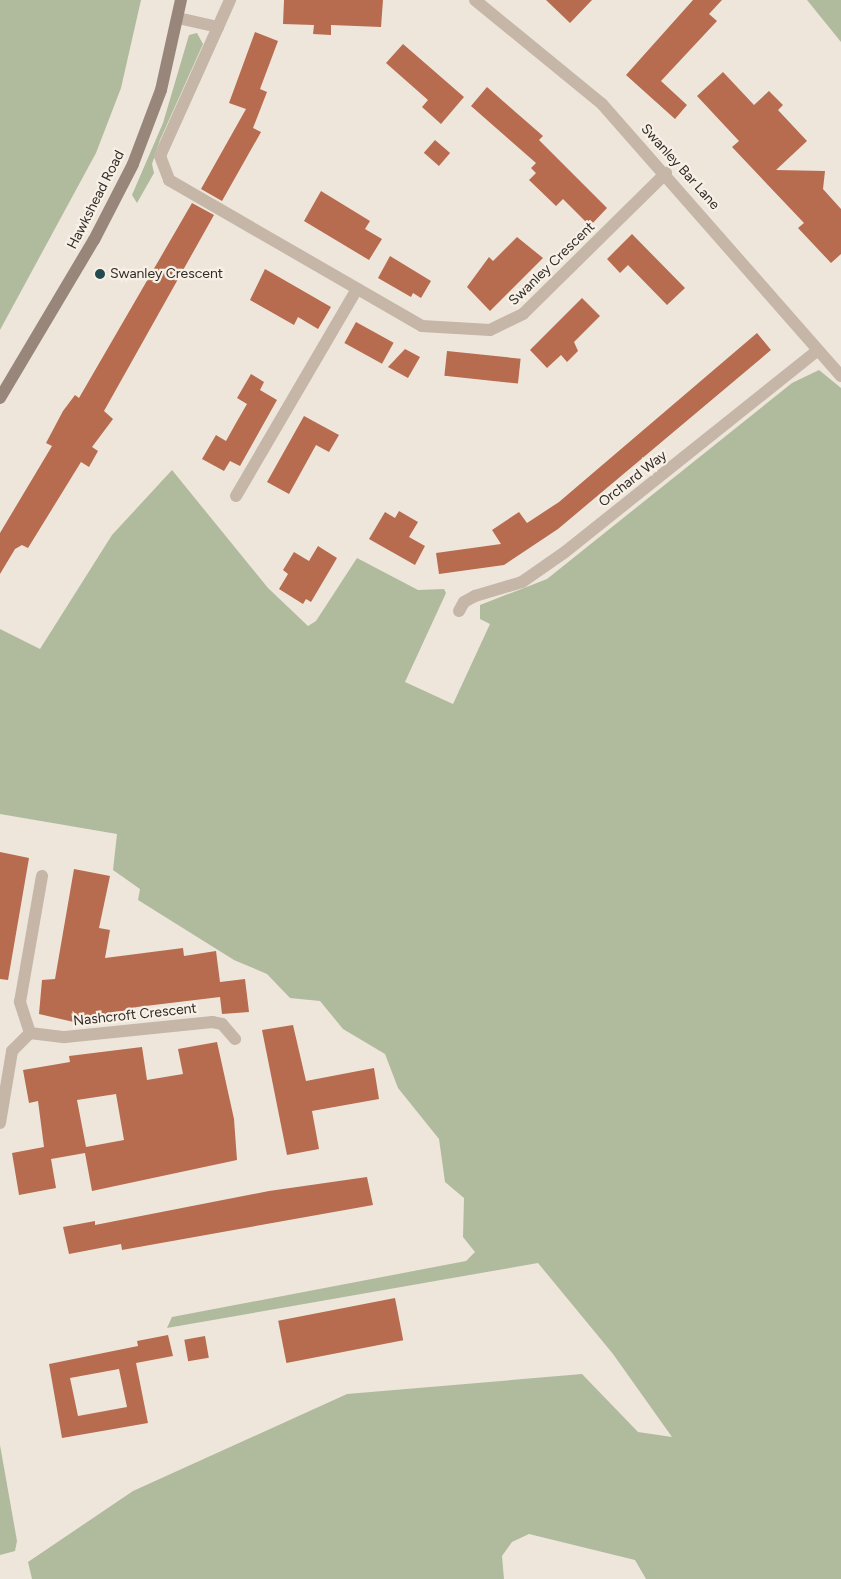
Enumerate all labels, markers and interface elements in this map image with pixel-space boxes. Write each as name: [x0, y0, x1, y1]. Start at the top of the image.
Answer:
street label: Swanley Bar Lane: [637, 121, 723, 213]
street label: Hawkshead Road: [64, 148, 128, 252]
street label: Swanley Crescent: [506, 219, 598, 309]
place label: Swanley Crescent: [110, 266, 223, 282]
marker: Swanley Crescent: [94, 268, 106, 280]
street label: Orchard Way: [596, 447, 670, 511]
street label: Nashcroft Crescent: [72, 1000, 198, 1030]

